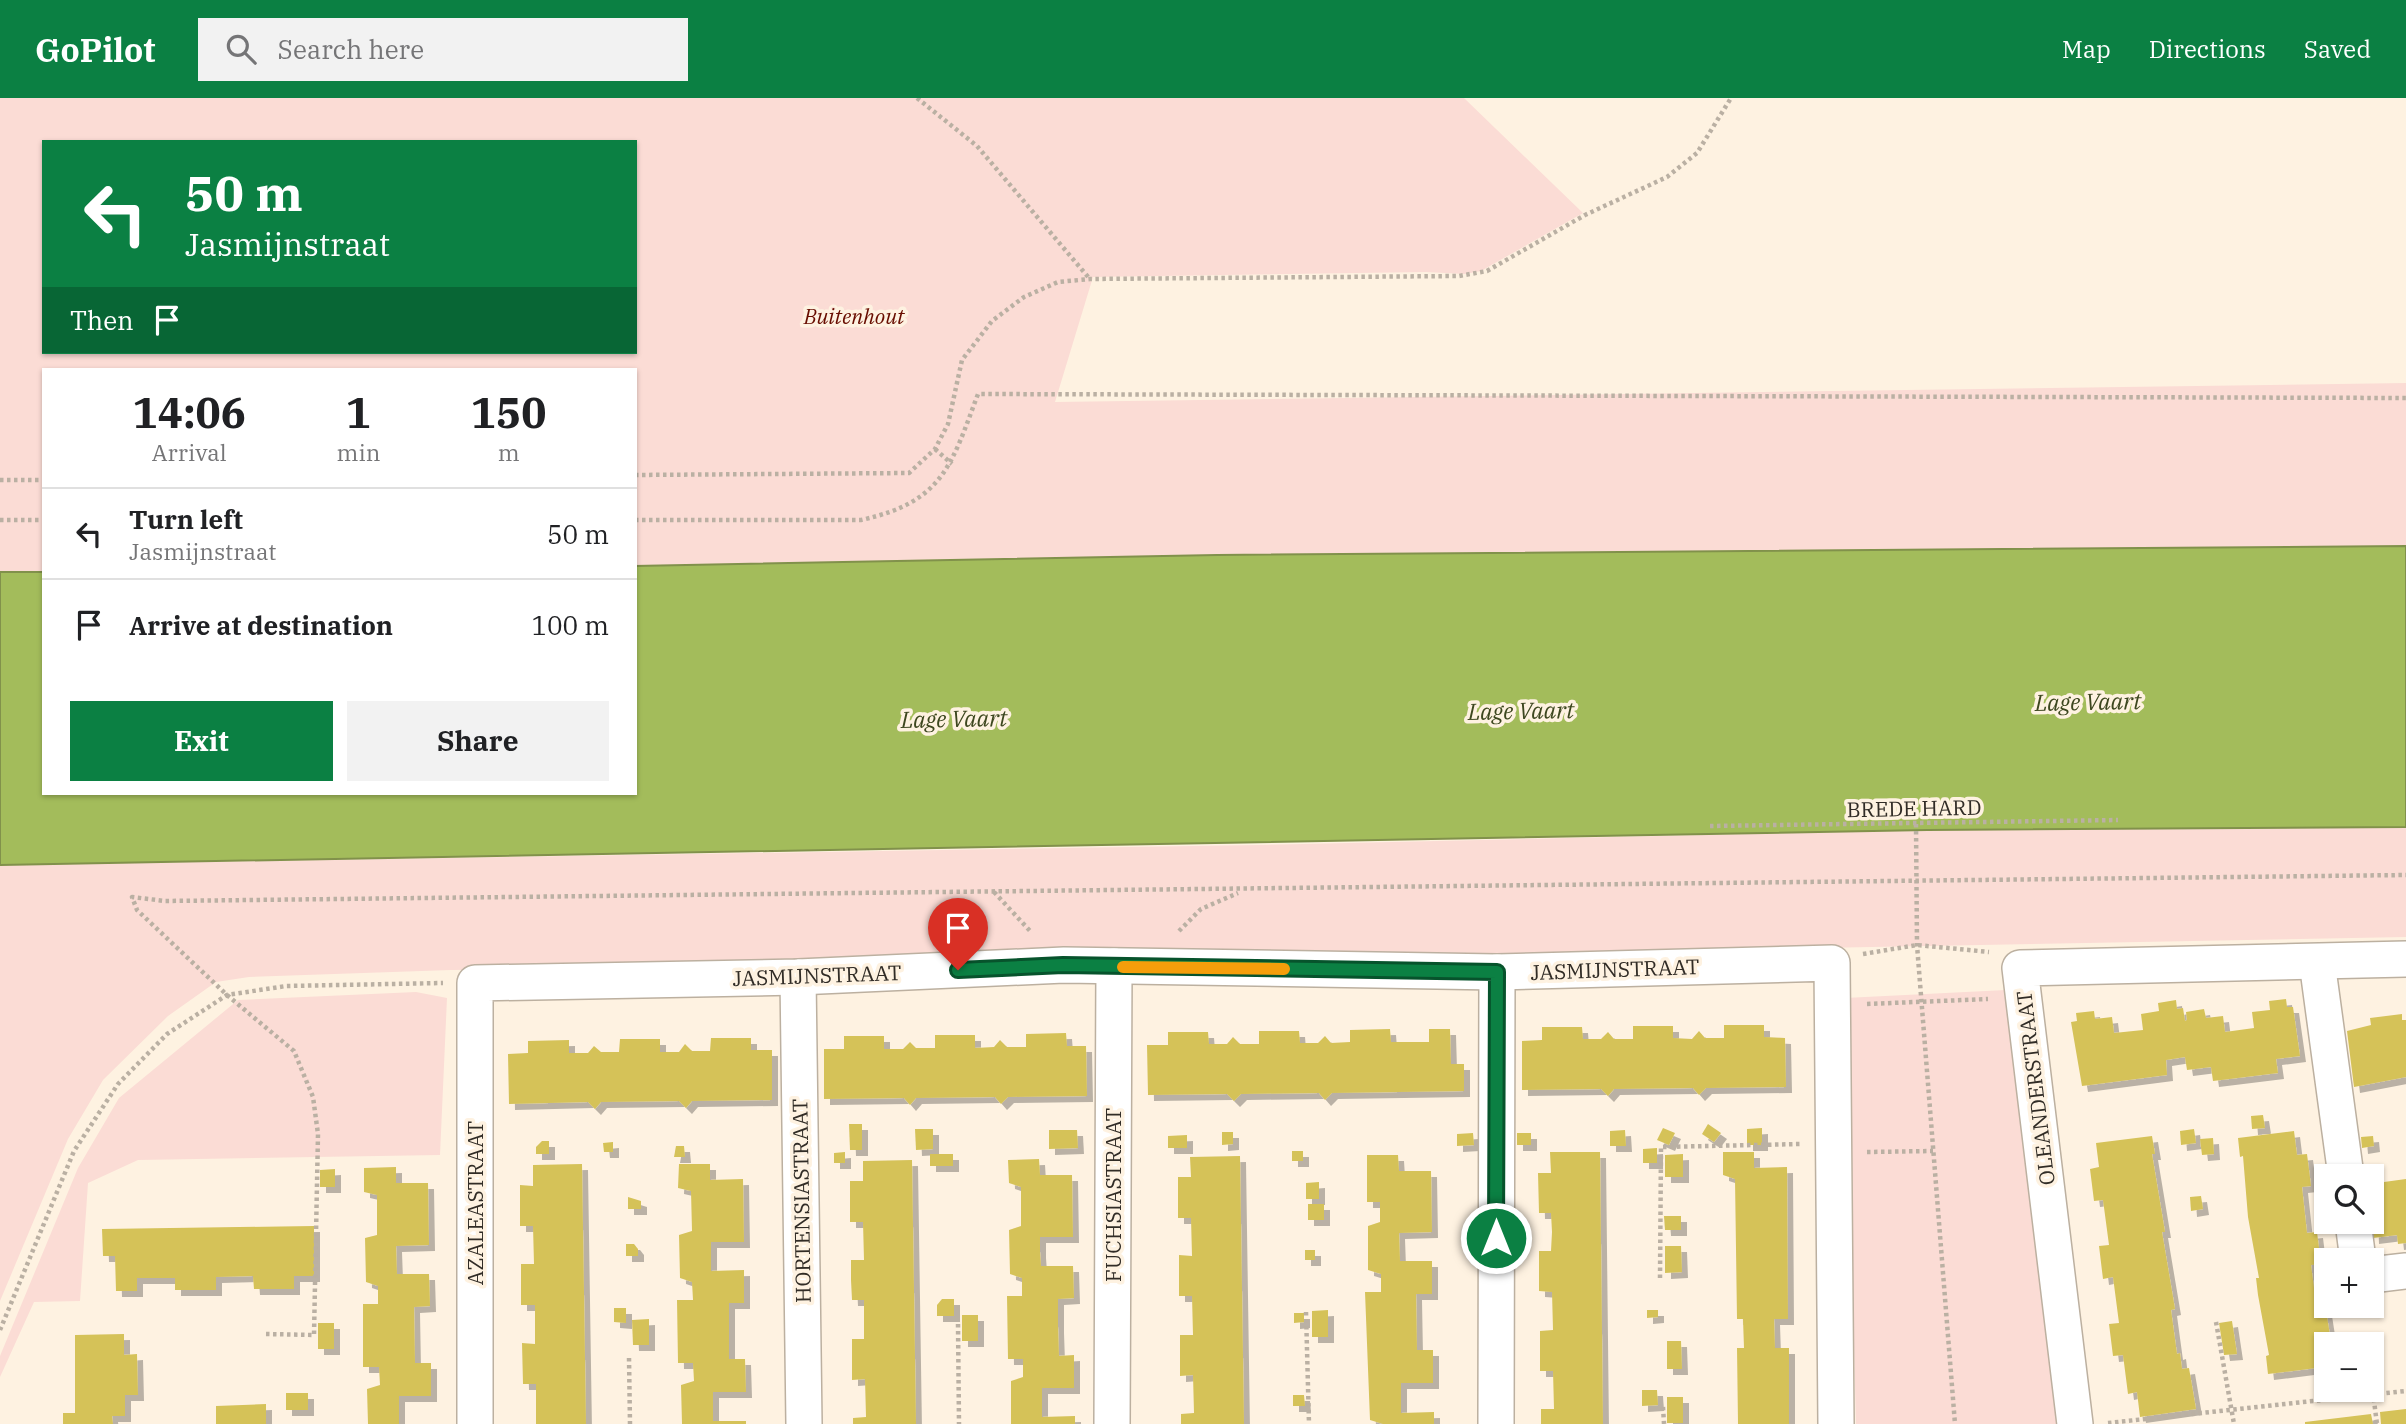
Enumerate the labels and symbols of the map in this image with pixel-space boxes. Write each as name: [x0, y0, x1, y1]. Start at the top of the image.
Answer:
park label: Buitenhout: [803, 302, 905, 330]
water label: Lage Vaart: [2034, 685, 2142, 717]
water label: Lage Vaart: [1467, 694, 1575, 726]
water label: Lage Vaart: [900, 702, 1008, 734]
street label: BREDE HARD: [1846, 793, 1982, 823]
pin: [928, 898, 988, 970]
street label: JASMIJNSTRAAT: [1530, 952, 1700, 986]
street label: JASMIJNSTRAAT: [732, 958, 902, 992]
street label: OLEANDERSTRAAT: [2009, 989, 2061, 1187]
street label: HORTENSIASTRAAT: [785, 1099, 817, 1303]
street label: FUCHSIASTRAAT: [1099, 1108, 1127, 1282]
street label: AZALEASTRAAT: [461, 1121, 489, 1285]
position arrow: [1459, 1201, 1533, 1275]

